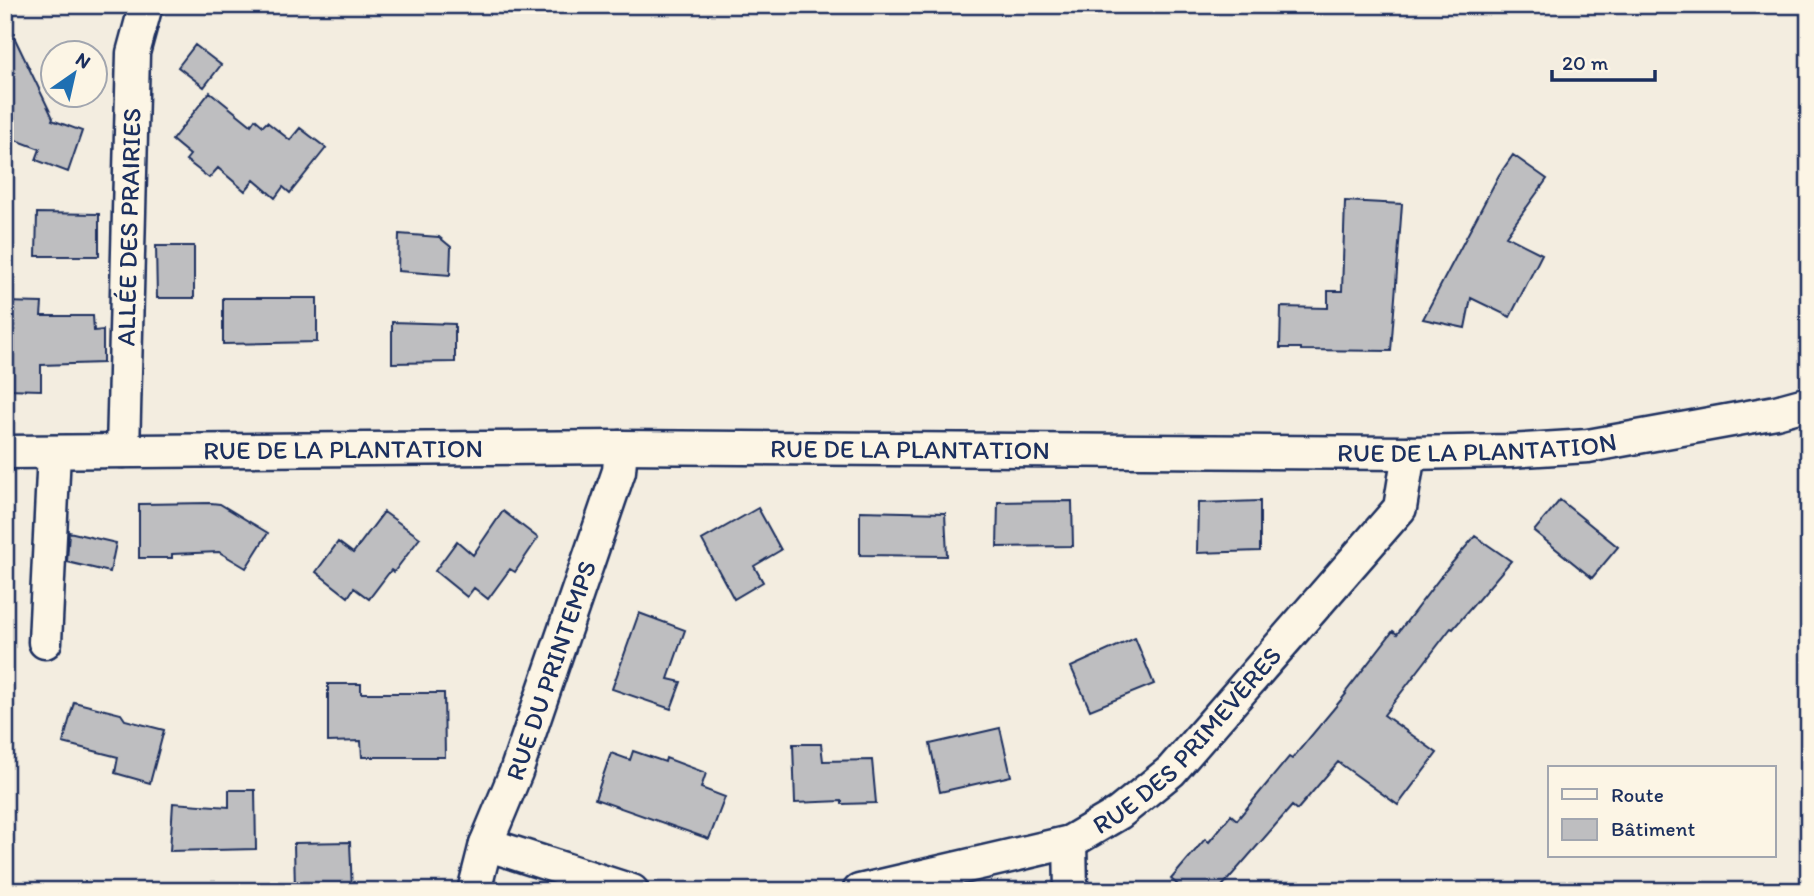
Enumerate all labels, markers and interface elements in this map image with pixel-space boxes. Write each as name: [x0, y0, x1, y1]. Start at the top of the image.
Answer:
north arrow: [38, 38, 108, 108]
scale bar: [1552, 38, 1655, 82]
text: N: [71, 47, 95, 73]
text: 20 m: [1562, 50, 1609, 75]
street label: ALLÉE DES PRAIRIES: [110, 107, 148, 347]
street label: RUE DE LA PLANTATION: [1337, 425, 1619, 469]
street label: RUE DE LA PLANTATION: [203, 432, 483, 466]
street label: RUE DE LA PLANTATION: [770, 432, 1050, 466]
street label: RUE DU PRINTEMPS: [498, 556, 603, 784]
street label: RUE DES PRIMEVÈRES: [1087, 640, 1288, 841]
legend: [1548, 766, 1776, 858]
text: Route: [1611, 782, 1664, 807]
text: Bâtiment: [1611, 816, 1695, 841]

